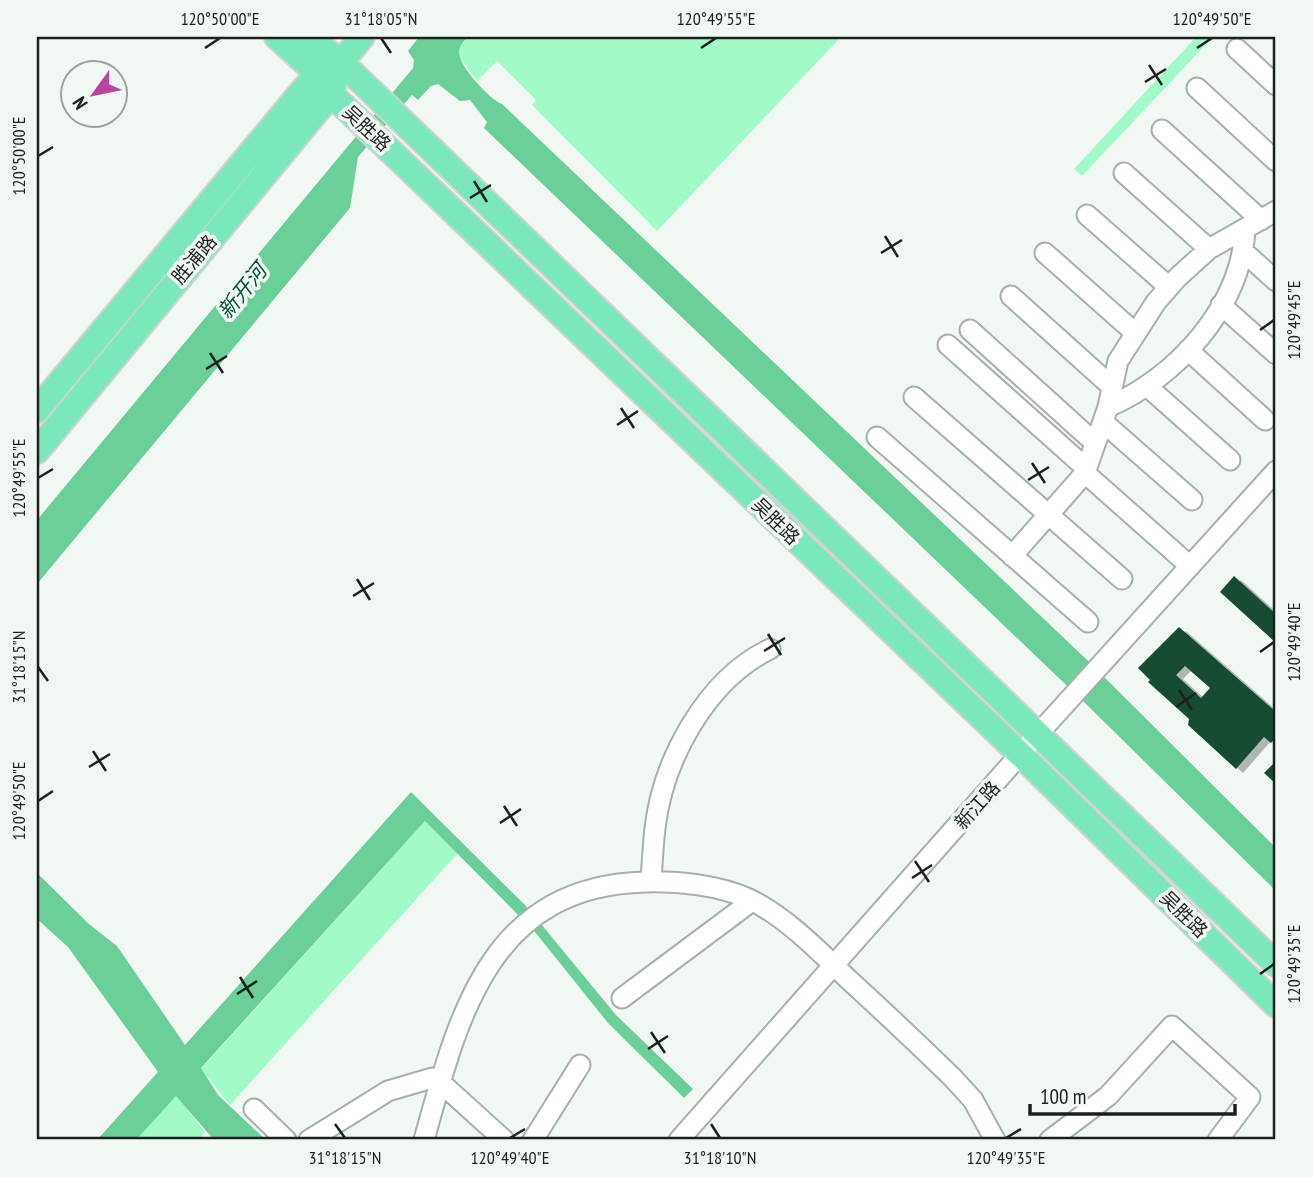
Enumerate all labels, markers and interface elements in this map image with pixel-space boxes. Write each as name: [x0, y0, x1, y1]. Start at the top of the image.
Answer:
text: 120°50'00"E: [181, 7, 259, 30]
text: 31°18'05"N: [345, 7, 417, 30]
text: 120°49'55"E: [677, 7, 755, 30]
text: 120°49'50"E: [1173, 7, 1251, 30]
north arrow: [60, 60, 130, 130]
text: N: [67, 92, 93, 114]
street label: 吴胜路: [338, 100, 396, 156]
text: 120°50'00"E: [7, 117, 30, 195]
street label: 胜浦路: [166, 229, 222, 289]
water label: 新开河: [212, 255, 275, 324]
text: 120°49'45"E: [1282, 281, 1305, 359]
text: 120°49'55"E: [7, 439, 30, 517]
street label: 吴胜路: [747, 493, 805, 549]
text: 120°49'40"E: [1282, 603, 1305, 681]
text: 31°18'15"N: [7, 631, 30, 703]
text: 120°49'50"E: [7, 762, 30, 840]
street label: 新江路: [949, 776, 1005, 834]
street label: 吴胜路: [1155, 886, 1213, 942]
text: 120°49'35"E: [1282, 925, 1305, 1003]
scale bar: [1030, 1072, 1234, 1116]
text: 100 m: [1040, 1083, 1086, 1110]
text: 31°18'15"N: [309, 1146, 381, 1169]
text: 120°49'40"E: [471, 1146, 549, 1169]
text: 31°18'10"N: [684, 1146, 756, 1169]
text: 120°49'35"E: [967, 1146, 1045, 1169]

